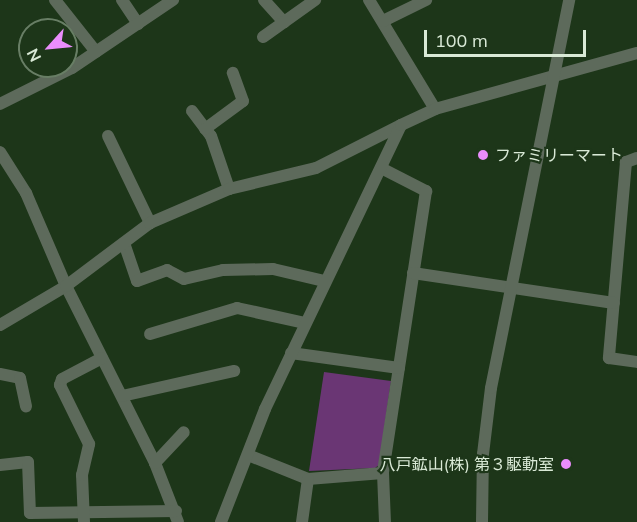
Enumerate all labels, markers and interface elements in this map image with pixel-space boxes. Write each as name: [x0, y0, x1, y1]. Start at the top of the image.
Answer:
north arrow: [18, 18, 78, 78]
scale bar: [427, 18, 589, 56]
text: 100 m: [435, 29, 488, 52]
text: N: [22, 45, 45, 65]
place label: ファミリーマート: [495, 145, 623, 165]
marker: ファミリーマート: [476, 148, 490, 162]
place label: 八戸鉱山(株) 第３駆動室: [380, 454, 554, 474]
marker: 八戸鉱山(株) 第３駆動室: [559, 457, 573, 471]

